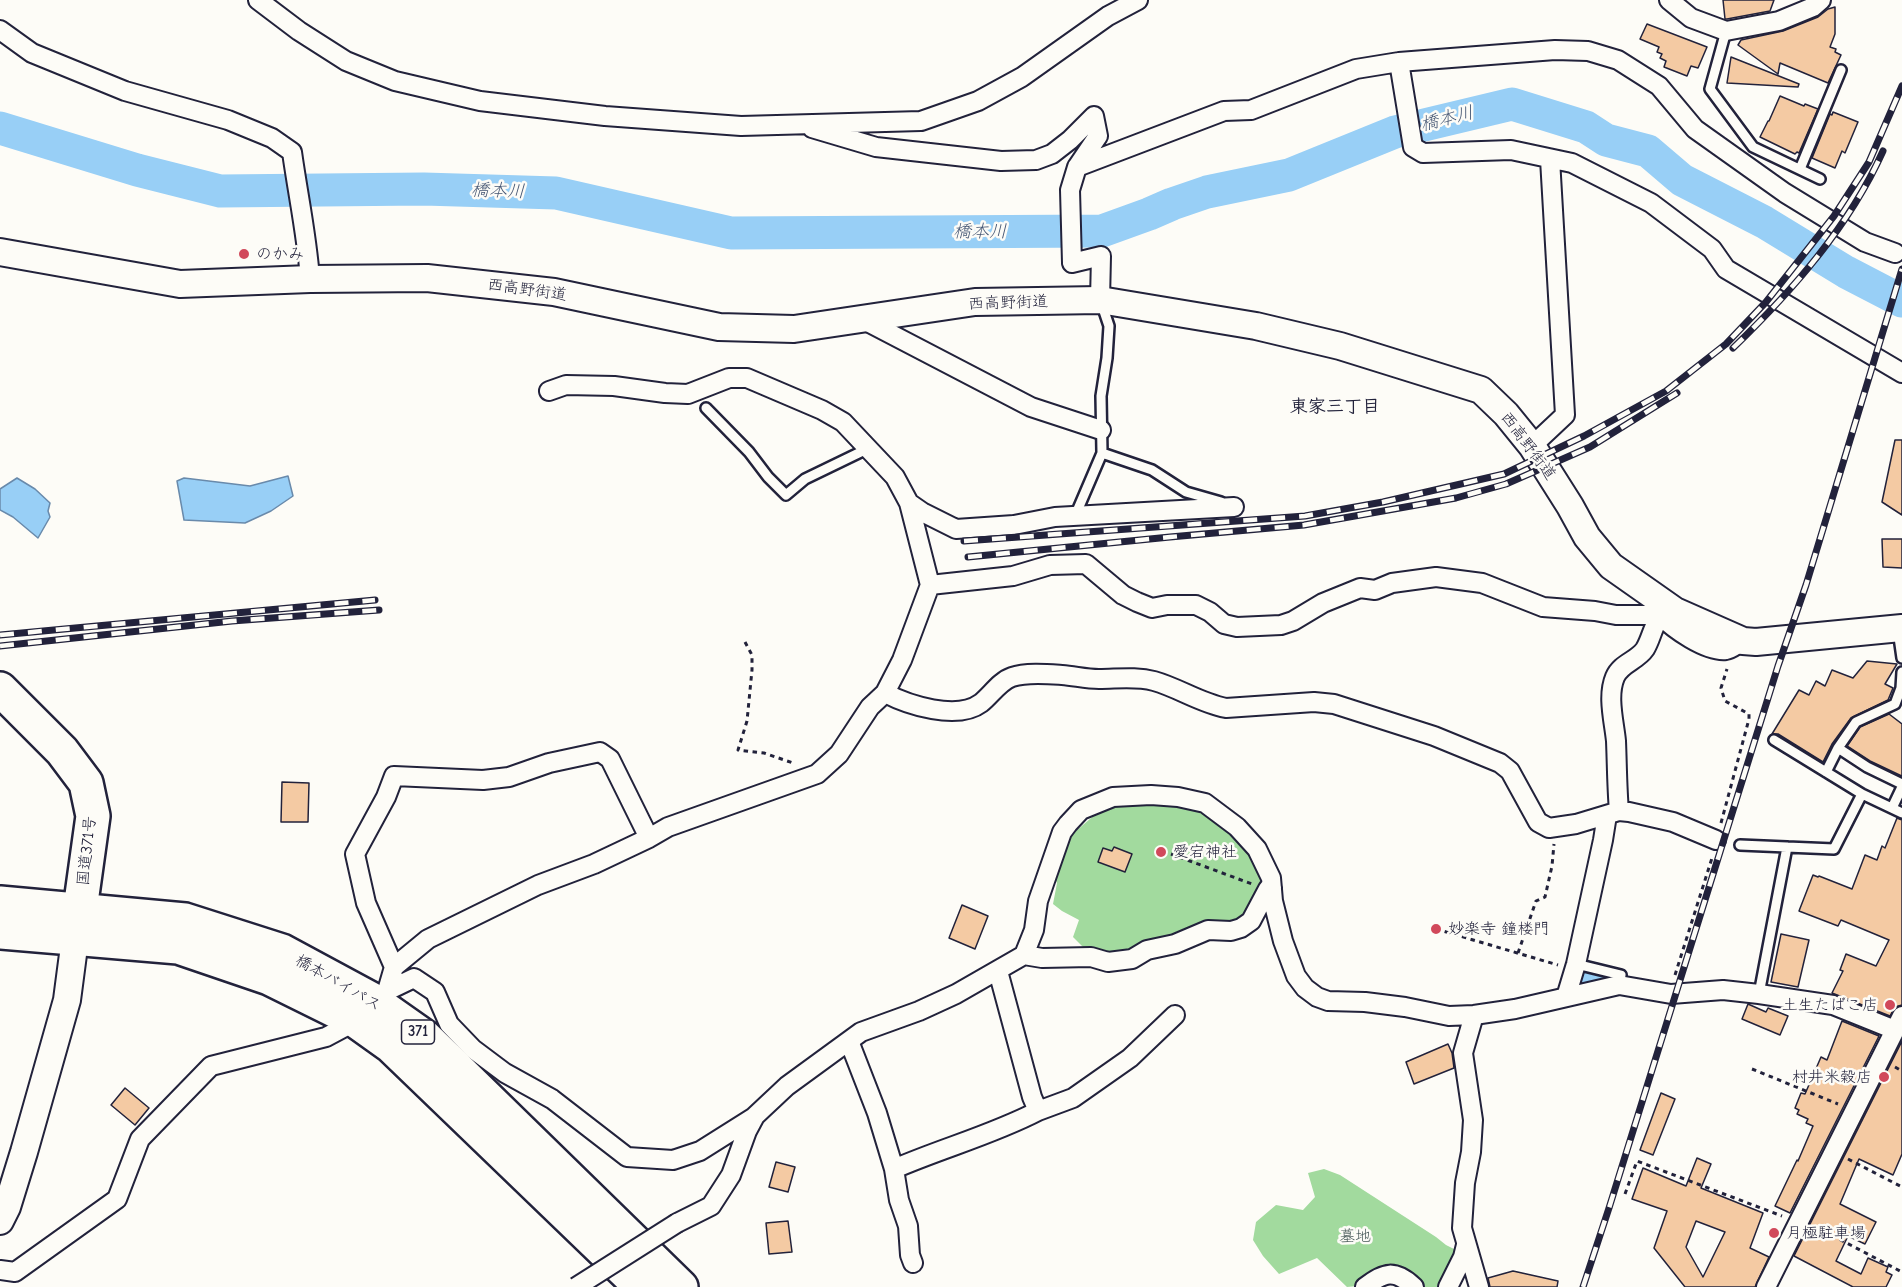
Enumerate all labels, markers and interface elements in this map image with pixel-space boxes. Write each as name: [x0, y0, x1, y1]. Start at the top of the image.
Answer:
water label: 橋本川: [1418, 102, 1476, 136]
water label: 橋本川: [471, 179, 525, 203]
water label: 橋本川: [953, 221, 1007, 243]
place label: のかみ: [256, 244, 304, 264]
marker: のかみ: [237, 247, 251, 261]
street label: 西高野街道: [486, 275, 568, 305]
street label: 西高野街道: [968, 292, 1048, 314]
district label: 東家三丁目: [1290, 396, 1380, 418]
street label: 西高野街道: [1496, 408, 1560, 484]
street label: 国道371号: [74, 815, 100, 887]
place label: 愛宕神社: [1173, 842, 1237, 862]
marker: 愛宕神社: [1154, 845, 1168, 859]
place label: 妙楽寺 鐘楼門: [1448, 919, 1549, 939]
marker: 妙楽寺 鐘楼門: [1429, 922, 1443, 936]
street label: 橋本バイパス: [292, 951, 384, 1015]
place label: 土生たばこ店: [1782, 995, 1878, 1015]
marker: 土生たばこ店: [1883, 998, 1897, 1012]
road number: 371: [402, 1020, 434, 1044]
place label: 村井米穀店: [1792, 1067, 1872, 1087]
marker: 村井米穀店: [1877, 1070, 1891, 1084]
place label: 月極駐車場: [1786, 1223, 1866, 1243]
park label: 墓地: [1339, 1226, 1371, 1246]
marker: 月極駐車場: [1767, 1226, 1781, 1240]

